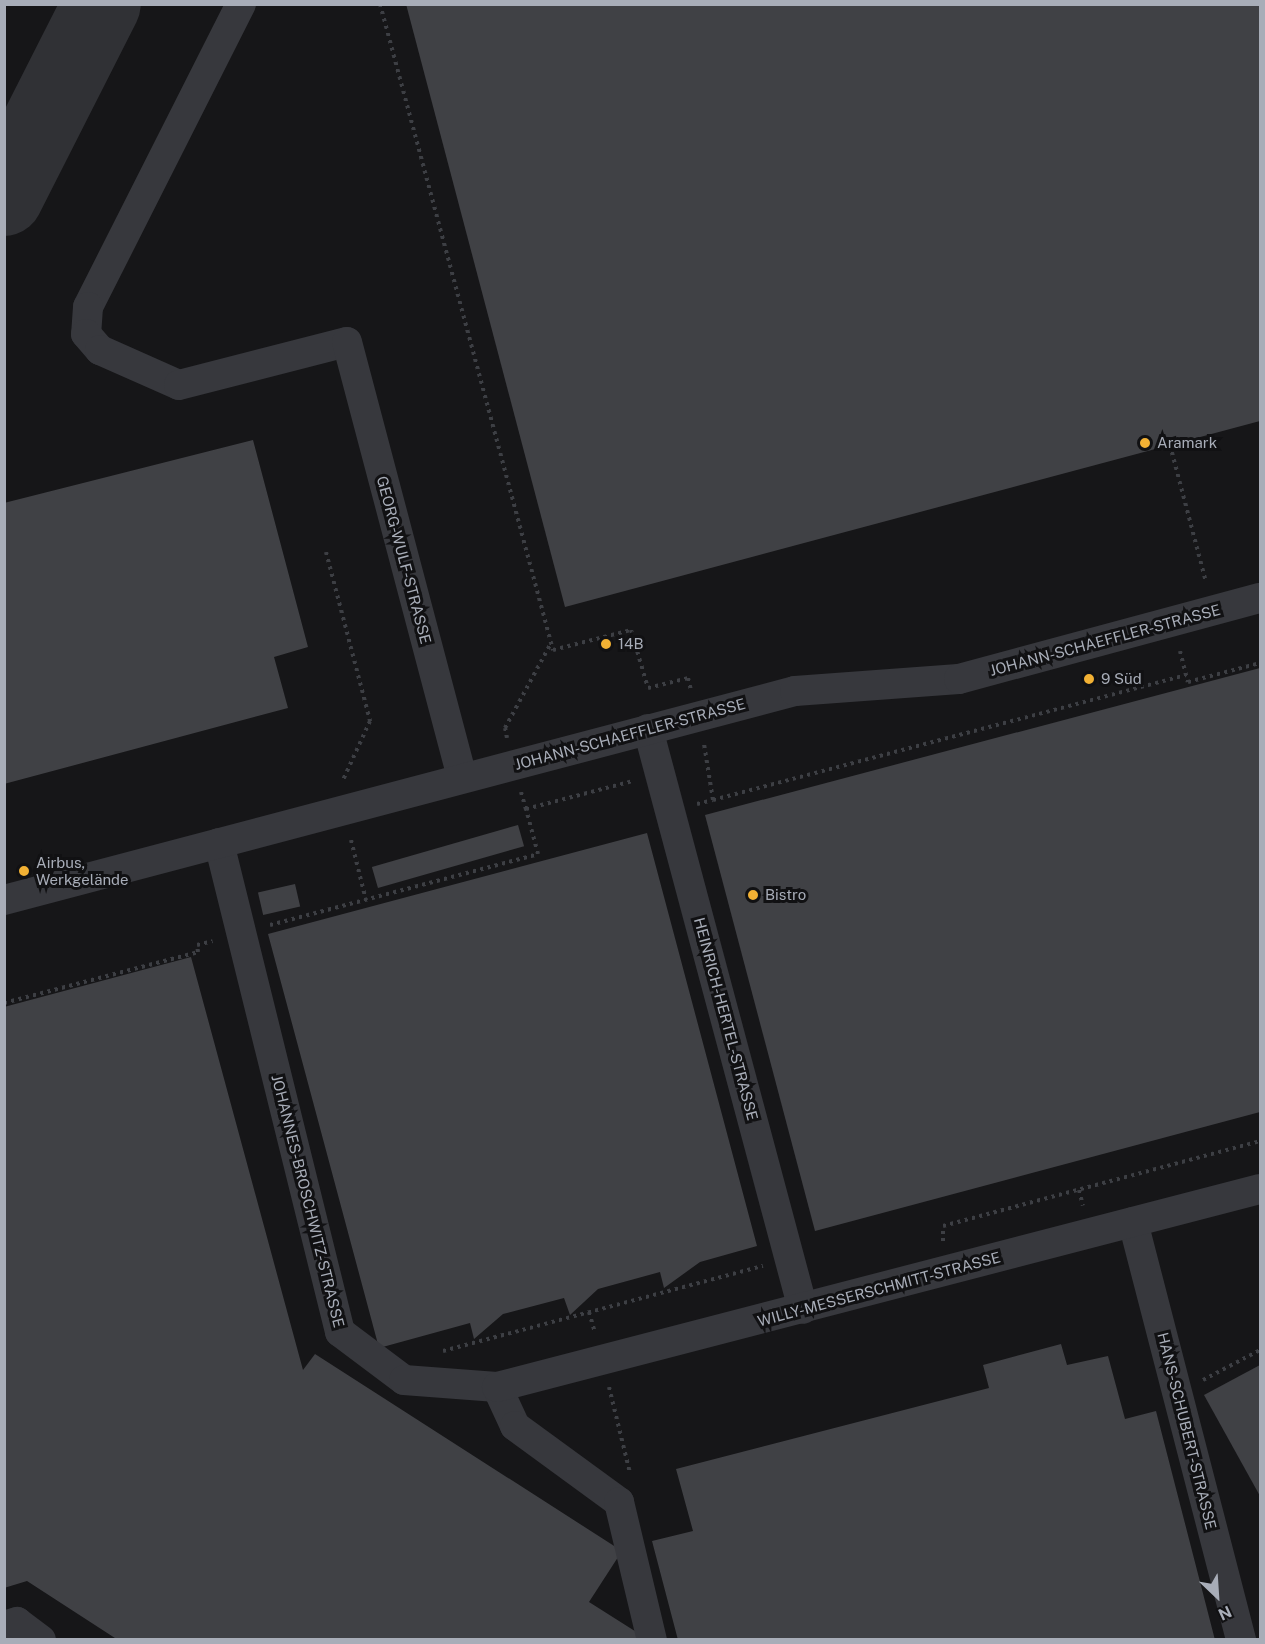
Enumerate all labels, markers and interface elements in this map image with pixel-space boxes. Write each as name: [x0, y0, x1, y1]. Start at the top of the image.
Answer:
place label: Aramark: [1157, 434, 1217, 452]
marker: Aramark: [1138, 436, 1152, 450]
street label: GEORG-WULF-STRASSE: [373, 474, 435, 646]
street label: JOHANN-SCHAEFFLER-STRASSE: [988, 600, 1222, 680]
place label: 14B: [618, 635, 644, 653]
marker: 14B: [599, 637, 613, 651]
place label: 9 Süd: [1101, 670, 1142, 688]
marker: 9 Süd: [1082, 672, 1096, 686]
street label: JOHANN-SCHAEFFLER-STRASSE: [513, 694, 747, 774]
place label: Airbus, Werkgelände: [36, 853, 129, 888]
marker: Airbus, Werkgelände: [17, 864, 31, 878]
place label: Bistro: [765, 886, 806, 904]
marker: Bistro: [746, 888, 760, 902]
street label: HEINRICH-HERTEL-STRASSE: [690, 915, 762, 1123]
street label: JOHANNES-BROSCHWITZ-STRASSE: [268, 1073, 348, 1329]
street label: WILLY-MESSERSCHMITT-STRASSE: [756, 1248, 1002, 1330]
street label: HANS-SCHUBERT-STRASSE: [1154, 1330, 1220, 1532]
north arrow: [1187, 1566, 1247, 1626]
text: N: [1215, 1602, 1235, 1624]

